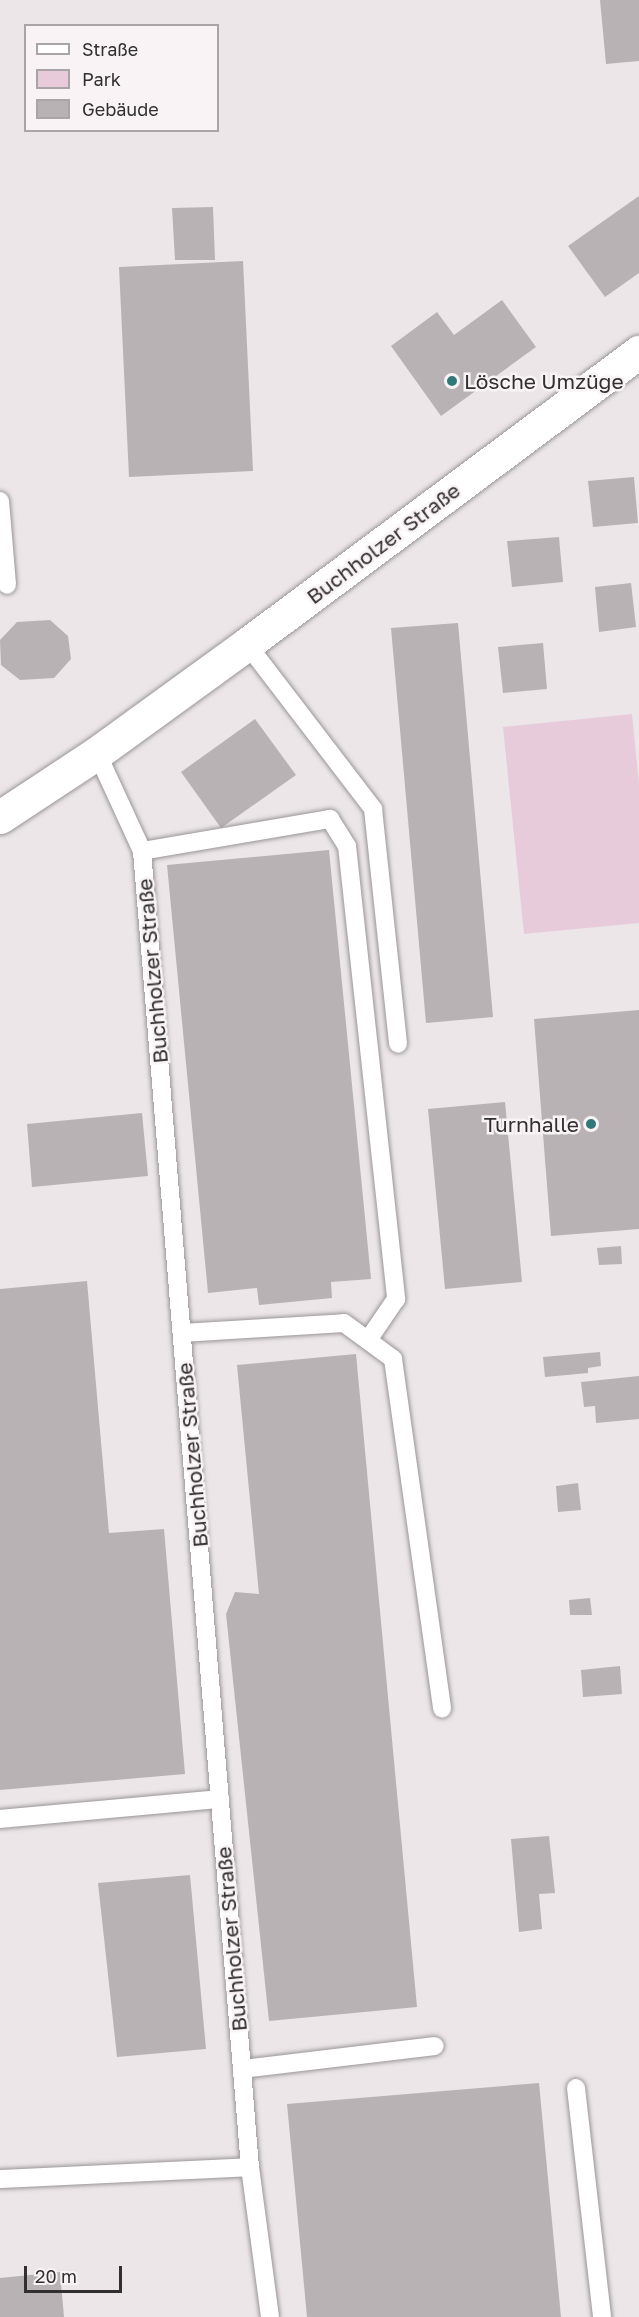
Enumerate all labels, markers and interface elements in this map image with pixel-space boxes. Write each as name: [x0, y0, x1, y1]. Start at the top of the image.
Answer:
legend: [24, 24, 219, 132]
text: Straße: [82, 38, 138, 60]
text: Park: [82, 68, 121, 90]
text: Gebäude: [82, 98, 159, 120]
place label: Lösche Umzüge: [464, 368, 624, 394]
marker: Lösche Umzüge: [445, 374, 459, 388]
street label: Buchholzer Straße: [301, 477, 465, 609]
street label: Buchholzer Straße: [131, 877, 173, 1065]
place label: Turnhalle: [484, 1111, 579, 1137]
marker: Turnhalle: [584, 1117, 598, 1131]
street label: Buchholzer Straße: [171, 1361, 213, 1549]
street label: Buchholzer Straße: [210, 1845, 252, 2033]
scale bar: [27, 2254, 124, 2292]
text: 20 m: [35, 2265, 77, 2287]

